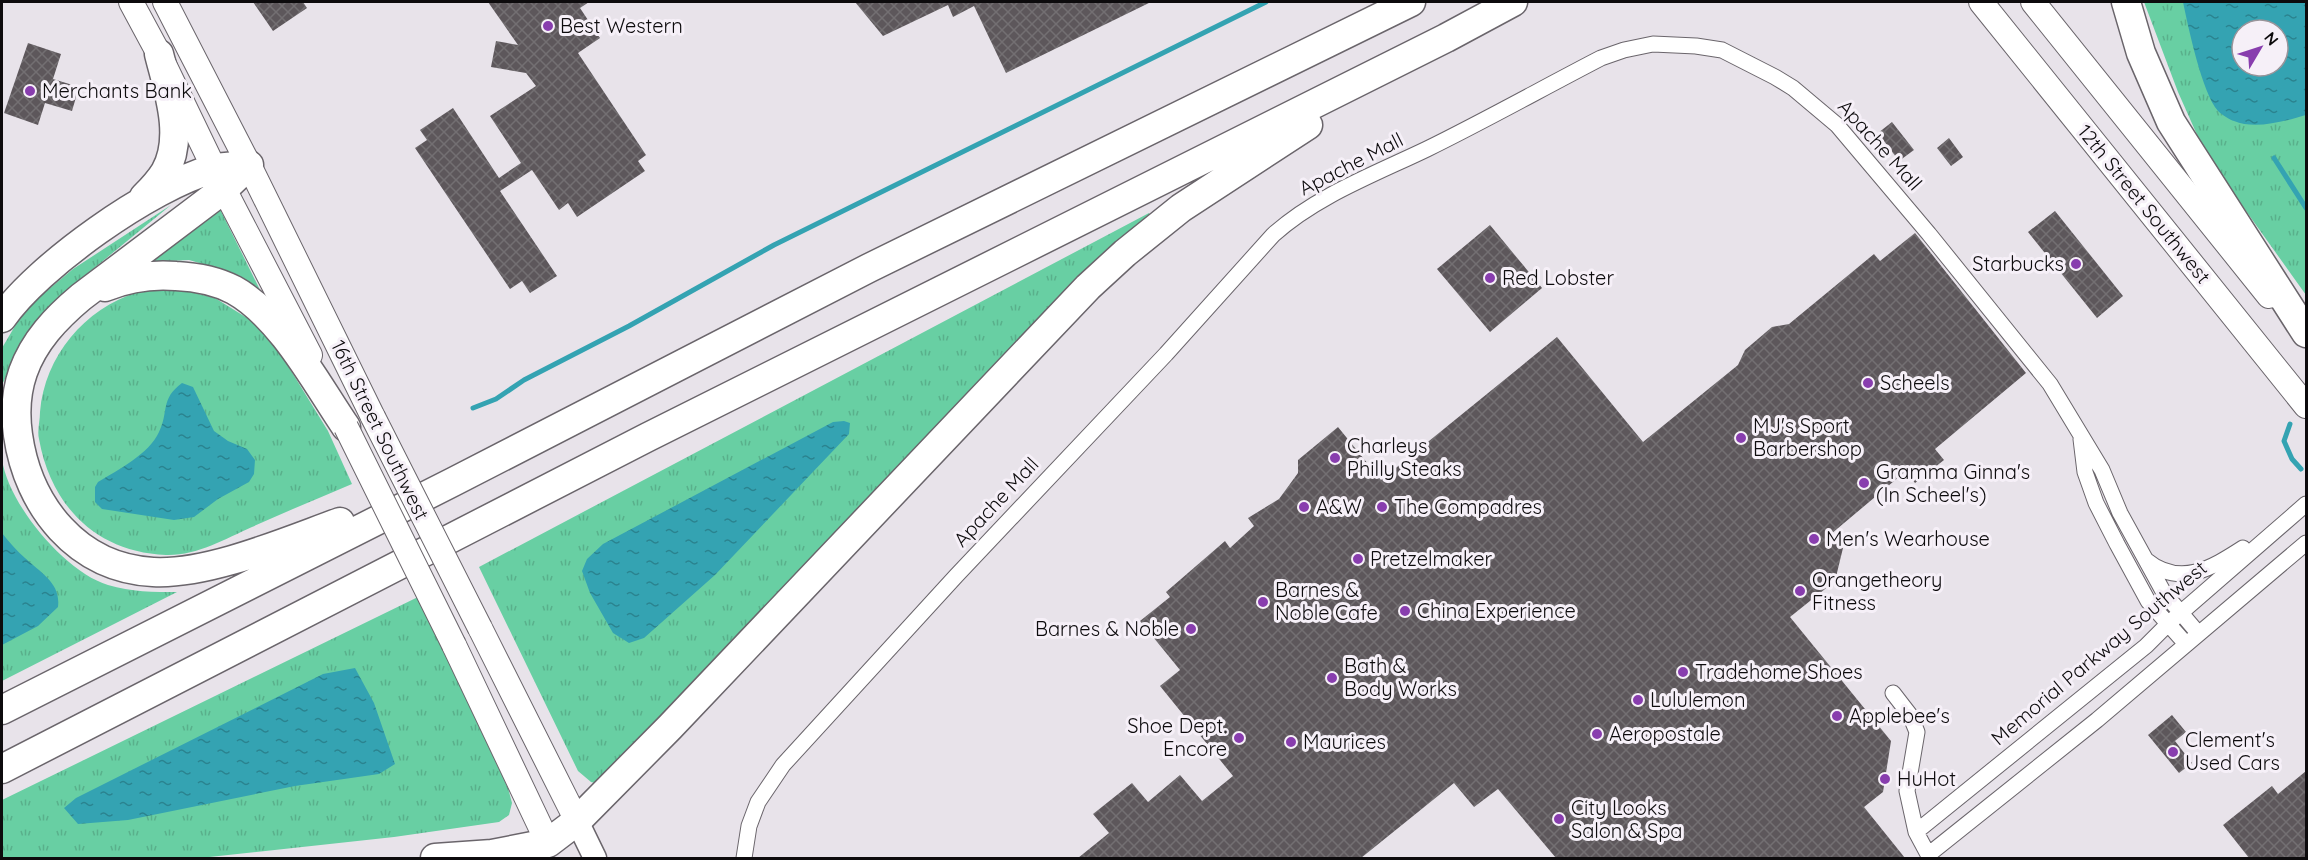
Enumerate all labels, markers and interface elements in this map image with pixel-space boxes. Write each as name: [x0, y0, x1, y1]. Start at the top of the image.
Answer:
place label: Best Western: [560, 13, 683, 38]
north arrow: [2230, 18, 2290, 78]
marker: Best Western: [541, 19, 555, 33]
text: N: [2260, 28, 2283, 49]
place label: Merchants Bank: [42, 78, 192, 103]
marker: Merchants Bank: [23, 84, 37, 98]
street label: Apache Mall: [1833, 94, 1928, 195]
street label: 12th Street Southwest: [2073, 119, 2216, 288]
street label: Apache Mall: [1295, 127, 1407, 200]
place label: Starbucks: [1972, 251, 2064, 276]
marker: Starbucks: [2069, 257, 2083, 271]
place label: Red Lobster: [1502, 265, 1614, 290]
marker: Red Lobster: [1483, 271, 1497, 285]
street label: 16th Street Southwest: [326, 336, 435, 524]
place label: Scheels: [1880, 370, 1950, 395]
marker: Scheels: [1861, 376, 1875, 390]
place label: MJ's Sport Barbershop: [1753, 413, 1862, 461]
marker: MJ's Sport Barbershop: [1734, 431, 1748, 445]
place label: Charleys Philly Steaks: [1347, 433, 1462, 481]
marker: Charleys Philly Steaks: [1328, 451, 1342, 465]
street label: Apache Mall: [948, 452, 1043, 552]
place label: Gramma Ginna's (In Scheel's): [1876, 459, 2030, 507]
marker: Gramma Ginna's (In Scheel's): [1857, 476, 1871, 490]
place label: A&W: [1316, 494, 1362, 519]
place label: The Compadres: [1394, 494, 1542, 519]
marker: A&W: [1297, 500, 1311, 514]
marker: The Compadres: [1375, 500, 1389, 514]
place label: Men's Wearhouse: [1826, 526, 1990, 551]
marker: Men's Wearhouse: [1807, 532, 1821, 546]
place label: Pretzelmaker: [1370, 546, 1492, 571]
marker: Pretzelmaker: [1351, 552, 1365, 566]
street label: Memorial Parkway Southwest: [1986, 555, 2212, 750]
place label: Orangetheory Fitness: [1812, 567, 1942, 615]
place label: Barnes & Noble Cafe: [1275, 577, 1378, 625]
marker: Orangetheory Fitness: [1793, 584, 1807, 598]
marker: Barnes & Noble Cafe: [1256, 595, 1270, 609]
place label: China Experience: [1417, 598, 1576, 623]
marker: China Experience: [1398, 604, 1412, 618]
place label: Barnes & Noble: [1035, 616, 1179, 641]
marker: Barnes & Noble: [1184, 622, 1198, 636]
place label: Bath & Body Works: [1344, 653, 1457, 701]
place label: Tradehome Shoes: [1695, 659, 1863, 684]
marker: Tradehome Shoes: [1676, 665, 1690, 679]
marker: Bath & Body Works: [1325, 671, 1339, 685]
place label: Lululemon: [1650, 687, 1745, 712]
marker: Lululemon: [1631, 693, 1645, 707]
place label: Applebee's: [1849, 703, 1950, 728]
marker: Applebee's: [1830, 709, 1844, 723]
place label: Shoe Dept. Encore: [1127, 713, 1227, 761]
place label: Aeropostale: [1609, 721, 1721, 746]
marker: Aeropostale: [1590, 727, 1604, 741]
place label: Clement's Used Cars: [2185, 727, 2280, 775]
place label: Maurices: [1303, 729, 1386, 754]
marker: Shoe Dept. Encore: [1232, 731, 1246, 745]
marker: Maurices: [1284, 735, 1298, 749]
marker: Clement's Used Cars: [2166, 745, 2180, 759]
place label: HuHot: [1897, 766, 1956, 791]
marker: HuHot: [1878, 772, 1892, 786]
place label: City Looks Salon & Spa: [1571, 795, 1682, 843]
marker: City Looks Salon & Spa: [1552, 812, 1566, 826]

